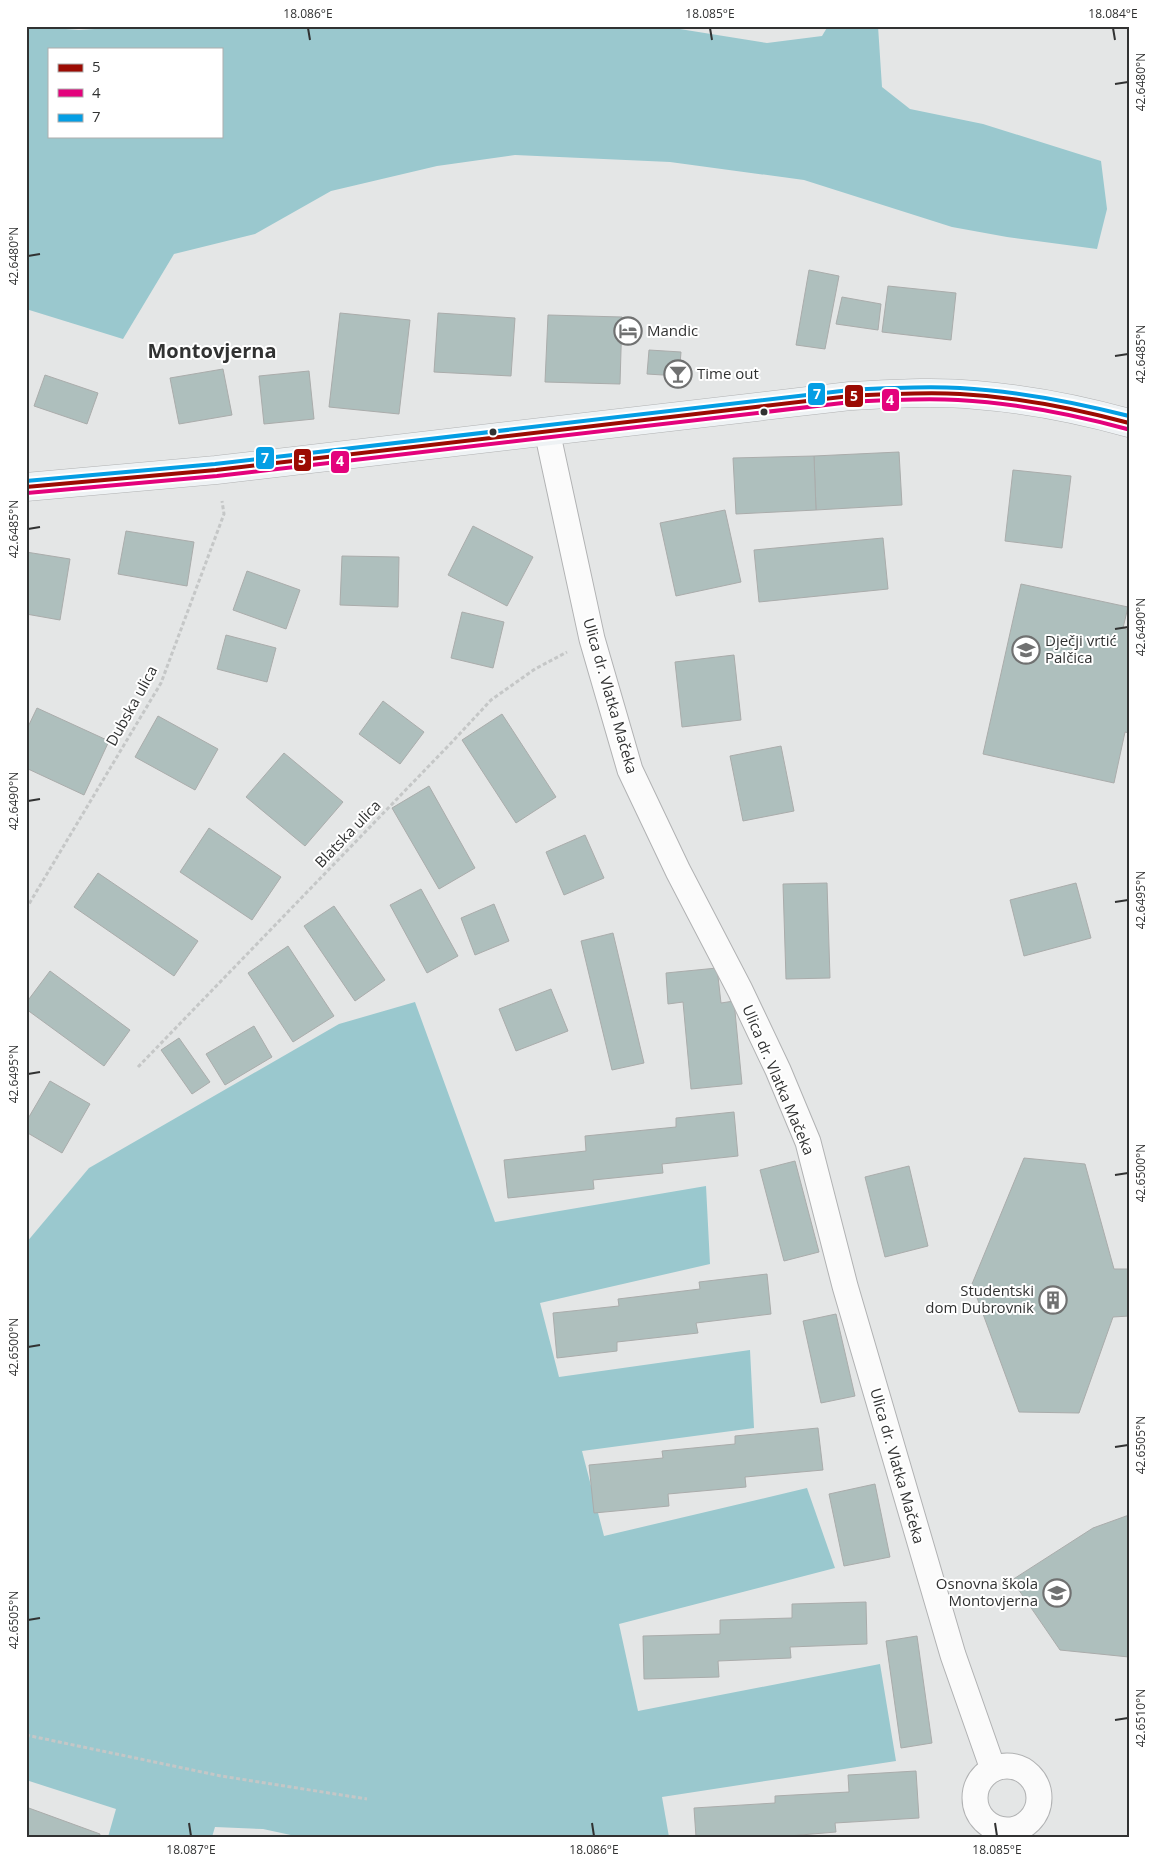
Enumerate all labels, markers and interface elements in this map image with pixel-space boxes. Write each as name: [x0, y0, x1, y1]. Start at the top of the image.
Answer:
text: 18.086°E: [283, 5, 333, 22]
text: 18.085°E: [685, 5, 735, 22]
text: 18.084°E: [1088, 5, 1138, 22]
legend: [48, 48, 222, 138]
text: 42.6480°N: [1132, 53, 1149, 111]
text: 5: [92, 56, 101, 76]
text: 4: [92, 82, 101, 102]
text: 7: [92, 106, 101, 126]
text: 42.6480°N: [5, 227, 22, 285]
hotel icon: Mandic: [613, 316, 643, 346]
place label: Mandic: [647, 320, 698, 340]
text: 42.6485°N: [1132, 325, 1149, 383]
district label: Montovjerna: [147, 337, 277, 364]
bar icon: Time out: [663, 359, 693, 389]
place label: Time out: [697, 363, 759, 383]
line badge: 7: [807, 382, 826, 406]
text: 7: [813, 384, 821, 403]
line badge: 5: [844, 384, 864, 408]
text: 5: [850, 386, 858, 405]
line badge: 4: [881, 388, 900, 412]
text: 4: [886, 390, 894, 409]
unlabelled marker: [759, 407, 769, 417]
unlabelled marker: [488, 427, 498, 437]
line badge: 7: [255, 446, 275, 470]
text: 7: [261, 448, 269, 467]
line badge: 5: [293, 448, 312, 472]
text: 5: [298, 450, 306, 469]
line badge: 4: [330, 450, 350, 474]
text: 4: [336, 451, 344, 470]
text: 42.6485°N: [5, 500, 22, 558]
text: 42.6490°N: [1132, 598, 1149, 656]
street label: Ulica dr. Vlatka Mačeka: [579, 615, 643, 776]
place label: Dječji vrtić Palčica: [1045, 630, 1117, 667]
school or university icon: Dječji vrtić Palčica: [1011, 635, 1041, 665]
street label: Dubska ulica: [101, 662, 161, 749]
text: 42.6490°N: [5, 772, 22, 830]
street label: Blatska ulica: [310, 795, 385, 871]
text: 42.6495°N: [1132, 871, 1149, 929]
street label: Ulica dr. Vlatka Mačeka: [738, 1001, 820, 1158]
text: 42.6495°N: [5, 1045, 22, 1103]
text: 42.6500°N: [1132, 1144, 1149, 1202]
place label: Studentski dom Dubrovnik: [925, 1280, 1034, 1317]
building icon: Studentski dom Dubrovnik: [1038, 1285, 1068, 1315]
text: 42.6500°N: [5, 1318, 22, 1376]
street label: Ulica dr. Vlatka Mačeka: [866, 1385, 930, 1546]
text: 42.6505°N: [1132, 1416, 1149, 1474]
place label: Osnovna škola Montovjerna: [936, 1573, 1038, 1610]
school or university icon: Osnovna škola Montovjerna: [1042, 1578, 1072, 1608]
text: 42.6505°N: [5, 1591, 22, 1649]
text: 42.6510°N: [1132, 1689, 1149, 1747]
text: 18.087°E: [166, 1841, 216, 1858]
text: 18.086°E: [569, 1841, 619, 1858]
text: 18.085°E: [972, 1841, 1022, 1858]

